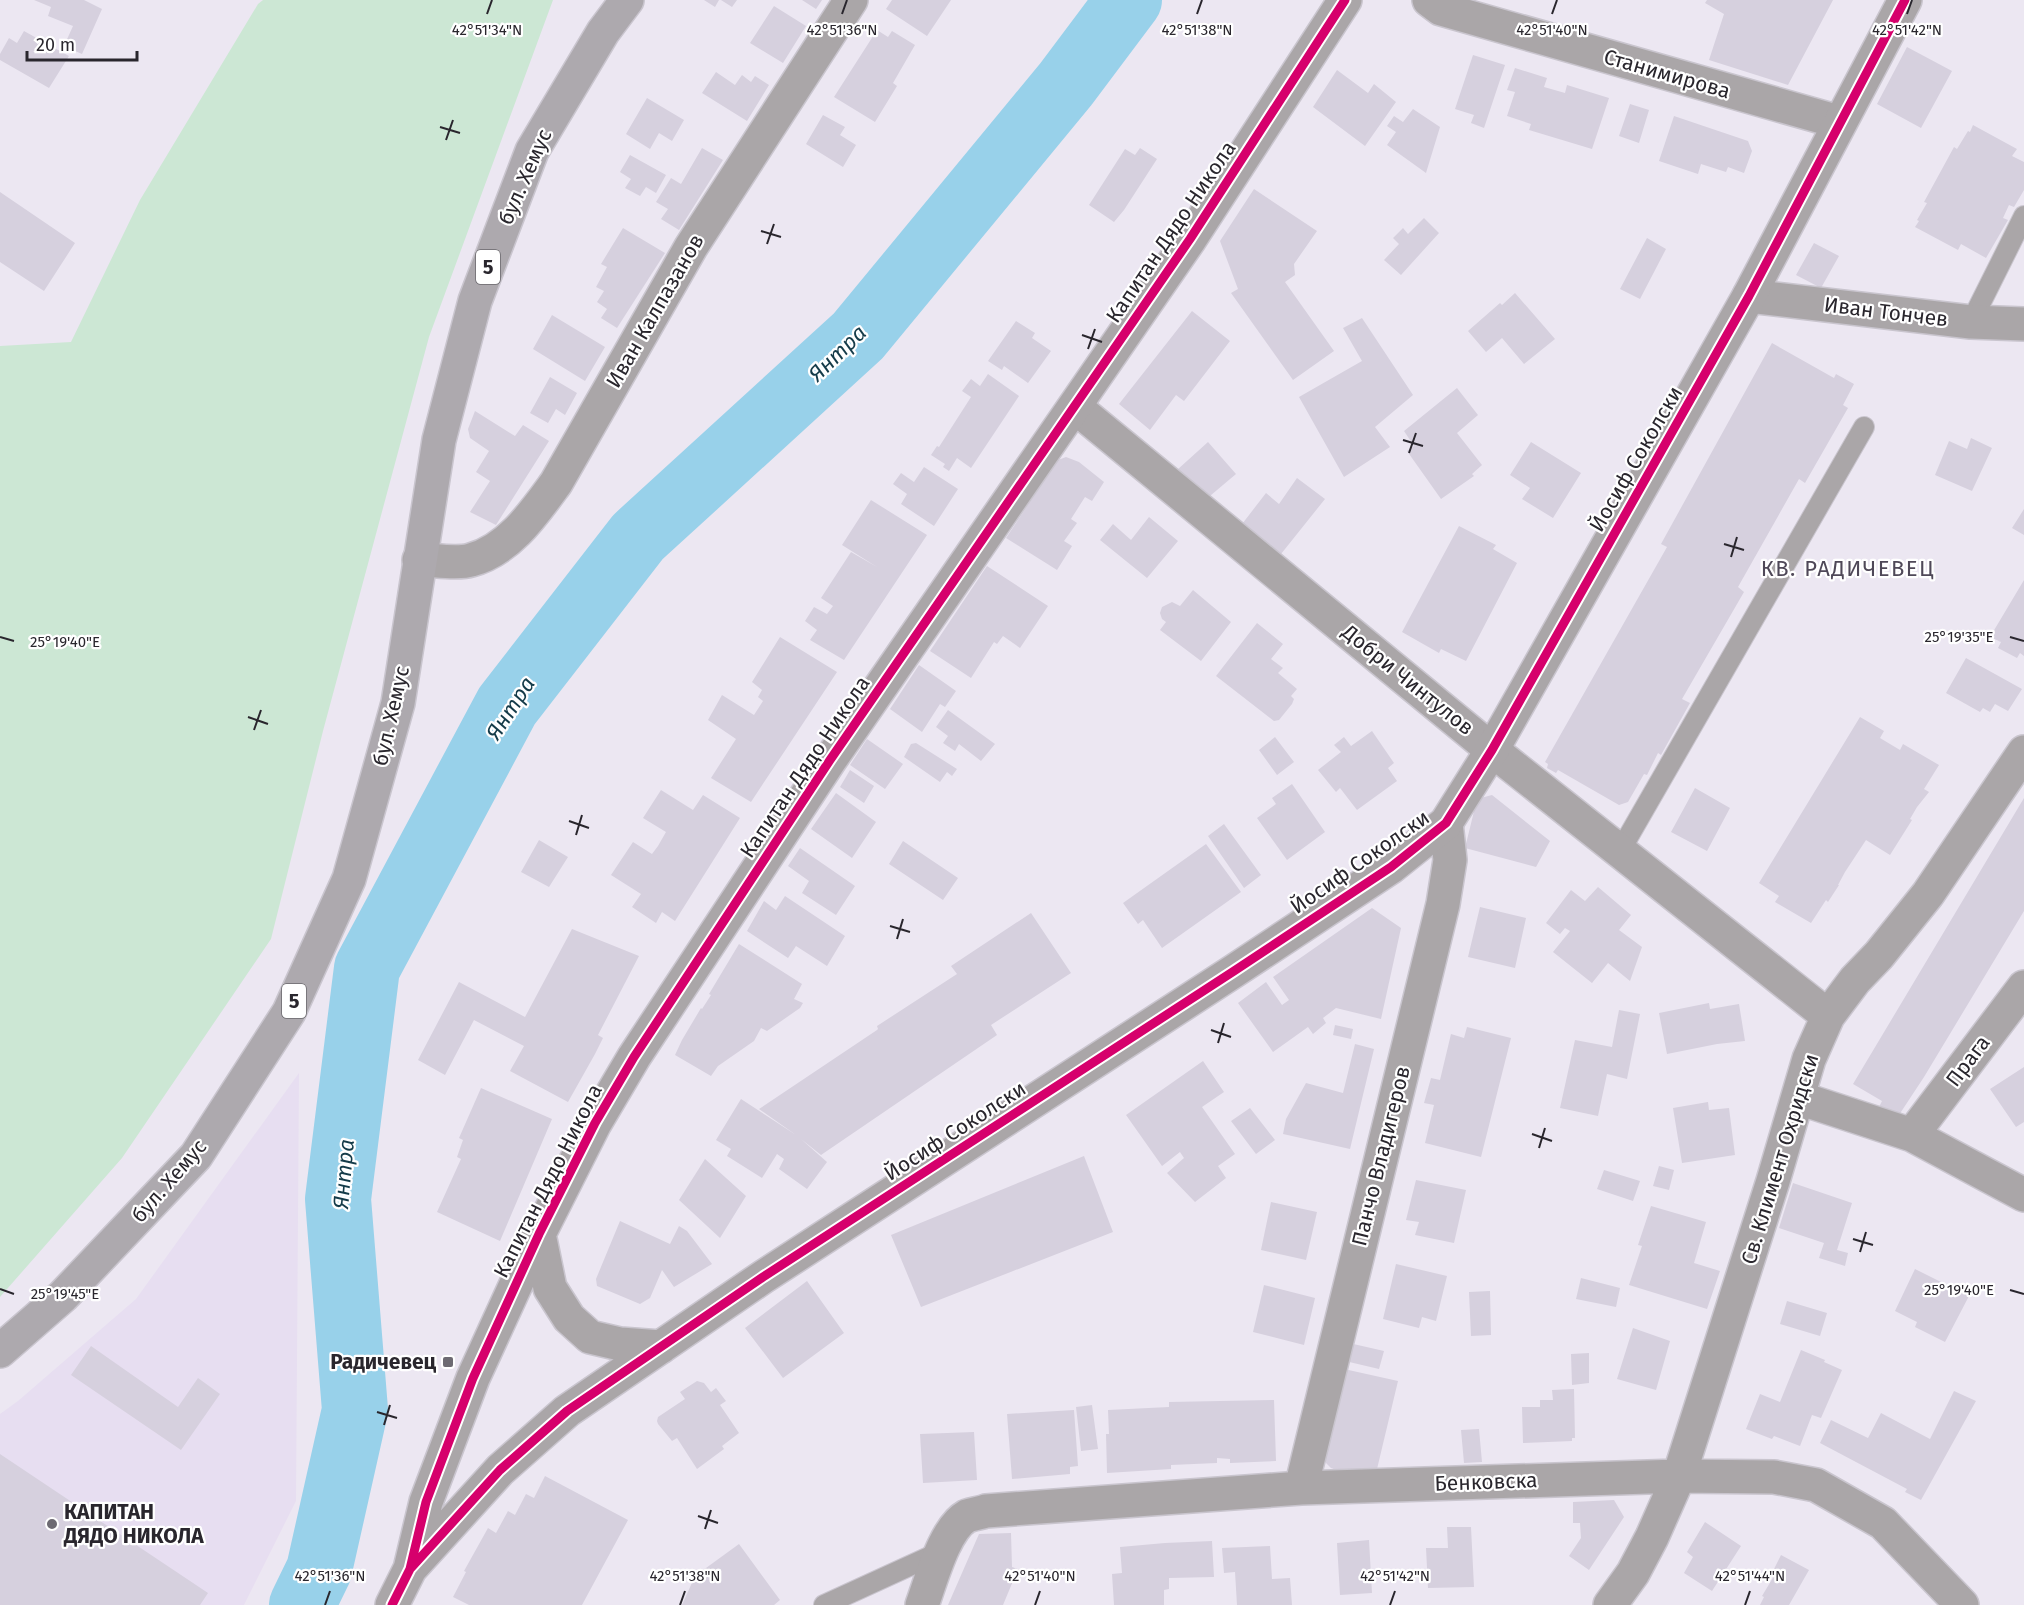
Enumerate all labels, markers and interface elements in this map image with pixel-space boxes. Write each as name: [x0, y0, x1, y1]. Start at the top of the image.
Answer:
text: 42°51'34"N: [452, 21, 522, 39]
text: 42°51'36"N: [807, 21, 877, 39]
text: 42°51'38"N: [1161, 21, 1233, 39]
text: 42°51'40"N: [1516, 21, 1588, 39]
text: 42°51'42"N: [1872, 21, 1942, 39]
scale bar: [27, 24, 136, 62]
text: 20 m: [36, 34, 75, 56]
street label: Станимирова: [1601, 44, 1733, 104]
street label: бул. Хемус: [492, 125, 558, 229]
street label: Капитан Дядо Никола: [1100, 136, 1242, 328]
street label: Иван Калпазанов: [600, 229, 710, 393]
road number: 5: [476, 250, 500, 284]
street label: Иван Тончев: [1823, 291, 1949, 333]
water label: Янтра: [802, 319, 872, 388]
street label: Йосиф Соколски: [1584, 382, 1688, 536]
district label: КВ. РАДИЧЕВЕЦ: [1761, 555, 1935, 582]
street label: Добри Чинтулов: [1336, 618, 1479, 741]
text: 25°19'35"E: [1925, 628, 1993, 646]
text: 25°19'40"E: [30, 633, 100, 651]
street label: бул. Хемус: [367, 664, 415, 768]
water label: Янтра: [479, 671, 541, 746]
street label: Капитан Дядо Никола: [734, 671, 876, 863]
street label: Йосиф Соколски: [1285, 804, 1435, 920]
road number: 5: [282, 984, 306, 1018]
street label: Прага: [1940, 1030, 1996, 1092]
street label: Св. Климент Охридски: [1736, 1051, 1824, 1267]
street label: Панчо Владигеров: [1346, 1063, 1416, 1249]
street label: Йосиф Соколски: [879, 1075, 1031, 1187]
street label: Капитан Дядо Никола: [488, 1080, 608, 1282]
street label: бул. Хемус: [126, 1134, 212, 1228]
water label: Янтра: [327, 1138, 360, 1211]
text: 25°19'40"E: [1924, 1281, 1994, 1299]
text: 25°19'45"E: [31, 1285, 99, 1303]
place label: Радичевец: [330, 1349, 437, 1375]
marker: Радичевец: [441, 1355, 455, 1369]
street label: Бенковска: [1434, 1467, 1538, 1497]
place label: КАПИТАН ДЯДО НИКОЛА: [63, 1499, 204, 1549]
marker: КАПИТАН ДЯДО НИКОЛА: [45, 1517, 59, 1531]
text: 42°51'36"N: [295, 1567, 365, 1585]
text: 42°51'38"N: [649, 1567, 721, 1585]
text: 42°51'40"N: [1004, 1567, 1076, 1585]
text: 42°51'42"N: [1360, 1567, 1430, 1585]
text: 42°51'44"N: [1715, 1567, 1785, 1585]

